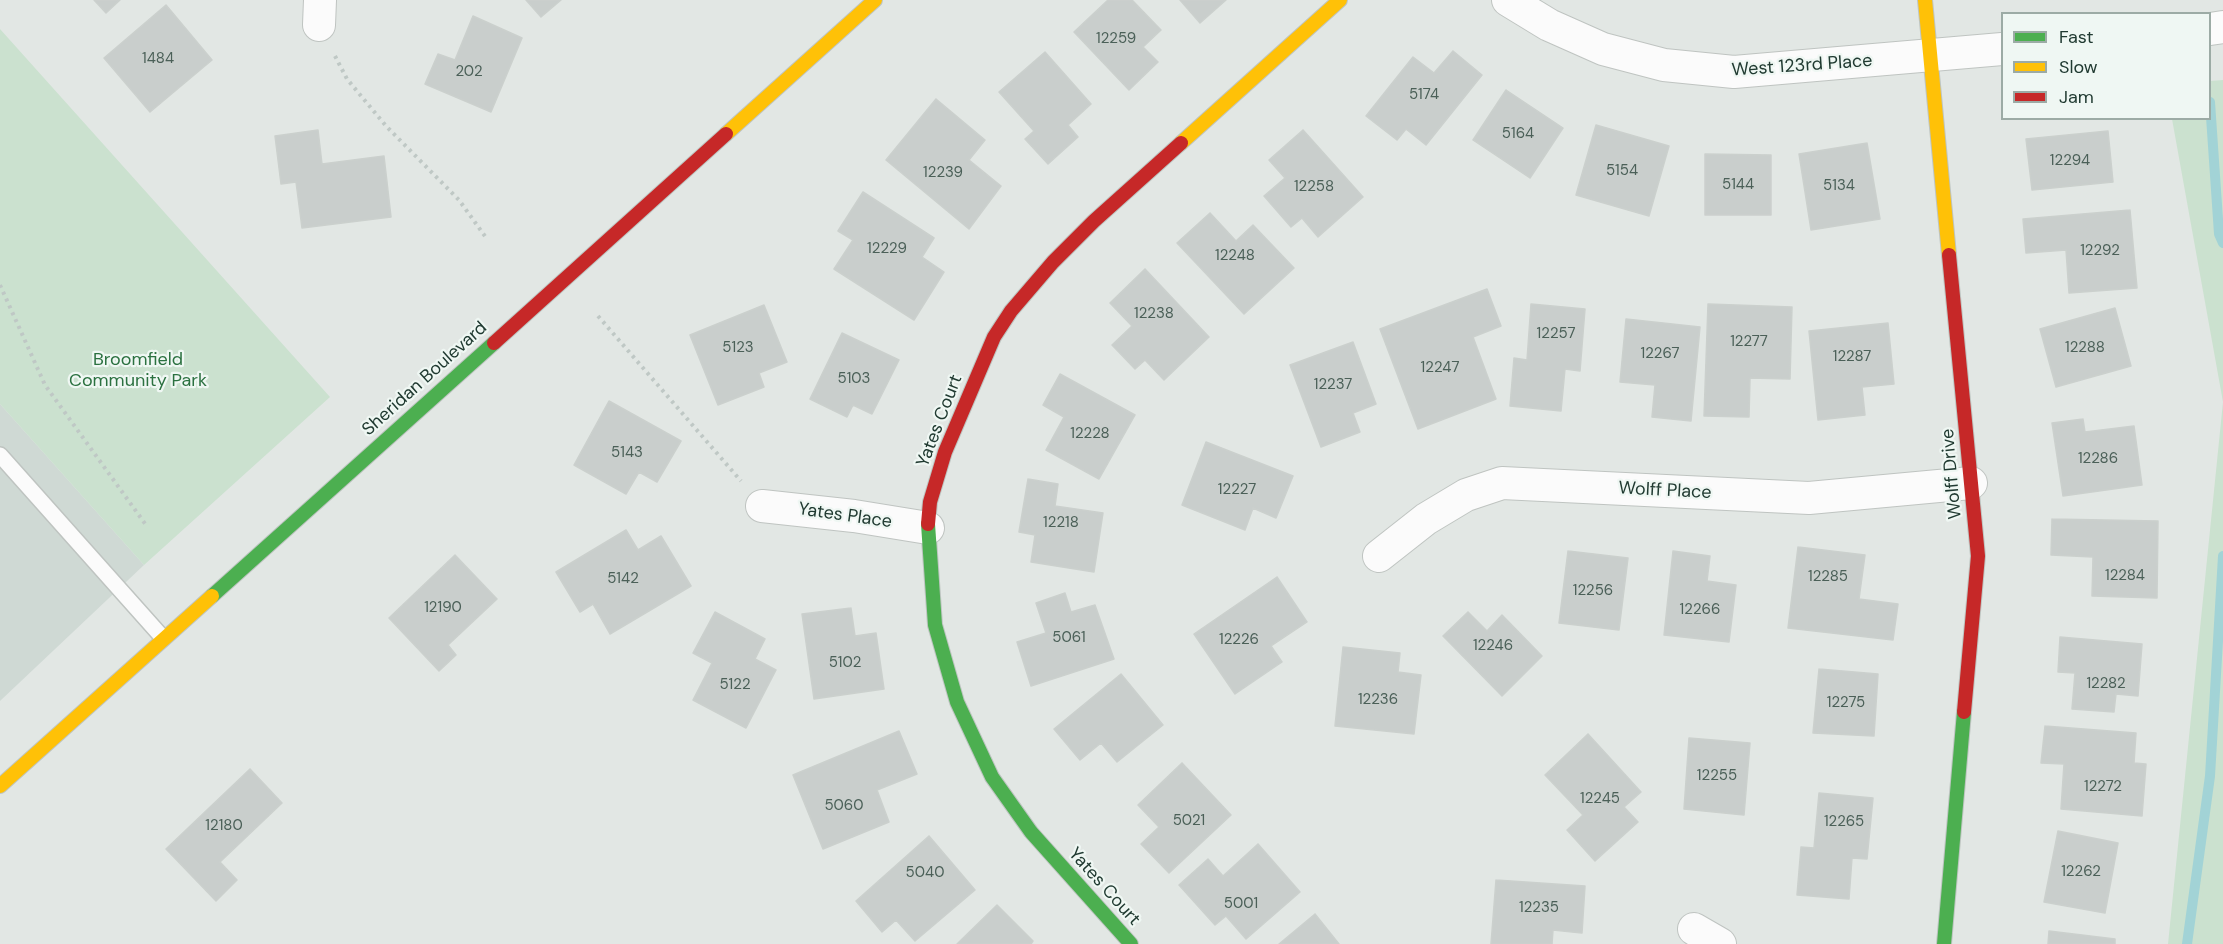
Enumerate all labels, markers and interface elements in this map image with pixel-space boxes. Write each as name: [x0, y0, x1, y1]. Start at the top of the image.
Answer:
legend: [2001, 12, 2211, 120]
text: Fast: [2059, 25, 2094, 49]
house number: 12259: [1096, 30, 1136, 48]
house number: 1484: [142, 50, 174, 68]
street label: West 123rd Place: [1731, 50, 1873, 82]
text: Slow: [2059, 55, 2098, 79]
house number: 202: [455, 63, 483, 81]
text: Jam: [2059, 85, 2094, 109]
house number: 5174: [1409, 86, 1439, 104]
house number: 5164: [1502, 125, 1534, 143]
house number: 12294: [2050, 152, 2090, 170]
house number: 5154: [1606, 162, 1638, 180]
house number: 12239: [923, 164, 963, 182]
house number: 5144: [1722, 176, 1754, 194]
house number: 5134: [1823, 177, 1855, 195]
house number: 12258: [1294, 178, 1334, 196]
house number: 12229: [867, 240, 907, 258]
house number: 12292: [2080, 242, 2120, 260]
house number: 12248: [1215, 247, 1255, 265]
house number: 12238: [1134, 305, 1174, 323]
street label: Sheridan Boulevard: [358, 317, 492, 441]
house number: 12257: [1537, 325, 1575, 343]
house number: 12277: [1730, 333, 1768, 351]
house number: 5123: [722, 339, 754, 357]
house number: 12288: [2065, 339, 2105, 357]
house number: 12267: [1641, 345, 1679, 363]
house number: 12287: [1833, 348, 1871, 366]
park label: Broomfield Community Park: [69, 349, 207, 392]
house number: 12247: [1421, 359, 1459, 377]
house number: 5103: [838, 370, 870, 388]
street label: Yates Court: [913, 372, 967, 470]
house number: 12237: [1314, 376, 1352, 394]
house number: 12228: [1070, 425, 1110, 443]
street label: Wolff Drive: [1937, 428, 1967, 520]
house number: 5143: [611, 444, 643, 462]
house number: 12286: [2078, 450, 2118, 468]
street label: Wolff Place: [1618, 478, 1712, 504]
house number: 12227: [1218, 481, 1256, 499]
street label: Yates Place: [797, 499, 893, 533]
house number: 12218: [1043, 514, 1079, 532]
house number: 12284: [2105, 567, 2145, 585]
house number: 12285: [1808, 568, 1848, 586]
house number: 5142: [607, 570, 639, 588]
house number: 12256: [1573, 582, 1613, 600]
house number: 12190: [424, 599, 462, 617]
house number: 12266: [1680, 601, 1720, 619]
house number: 5061: [1052, 629, 1086, 647]
house number: 12226: [1219, 631, 1259, 649]
house number: 12246: [1473, 637, 1513, 655]
house number: 5102: [829, 654, 861, 672]
house number: 12282: [2086, 675, 2126, 693]
house number: 5122: [719, 676, 751, 694]
house number: 12236: [1358, 691, 1398, 709]
house number: 12275: [1827, 694, 1865, 712]
house number: 12255: [1697, 767, 1737, 785]
house number: 12272: [2084, 778, 2122, 796]
house number: 12245: [1580, 790, 1620, 808]
house number: 5060: [824, 797, 864, 815]
house number: 5021: [1173, 812, 1205, 830]
house number: 12265: [1824, 813, 1864, 831]
house number: 12180: [205, 817, 243, 835]
street label: Yates Court: [1063, 844, 1145, 930]
house number: 12262: [2061, 863, 2101, 881]
house number: 5040: [906, 864, 944, 882]
house number: 5001: [1224, 895, 1258, 913]
house number: 12235: [1519, 899, 1559, 917]

